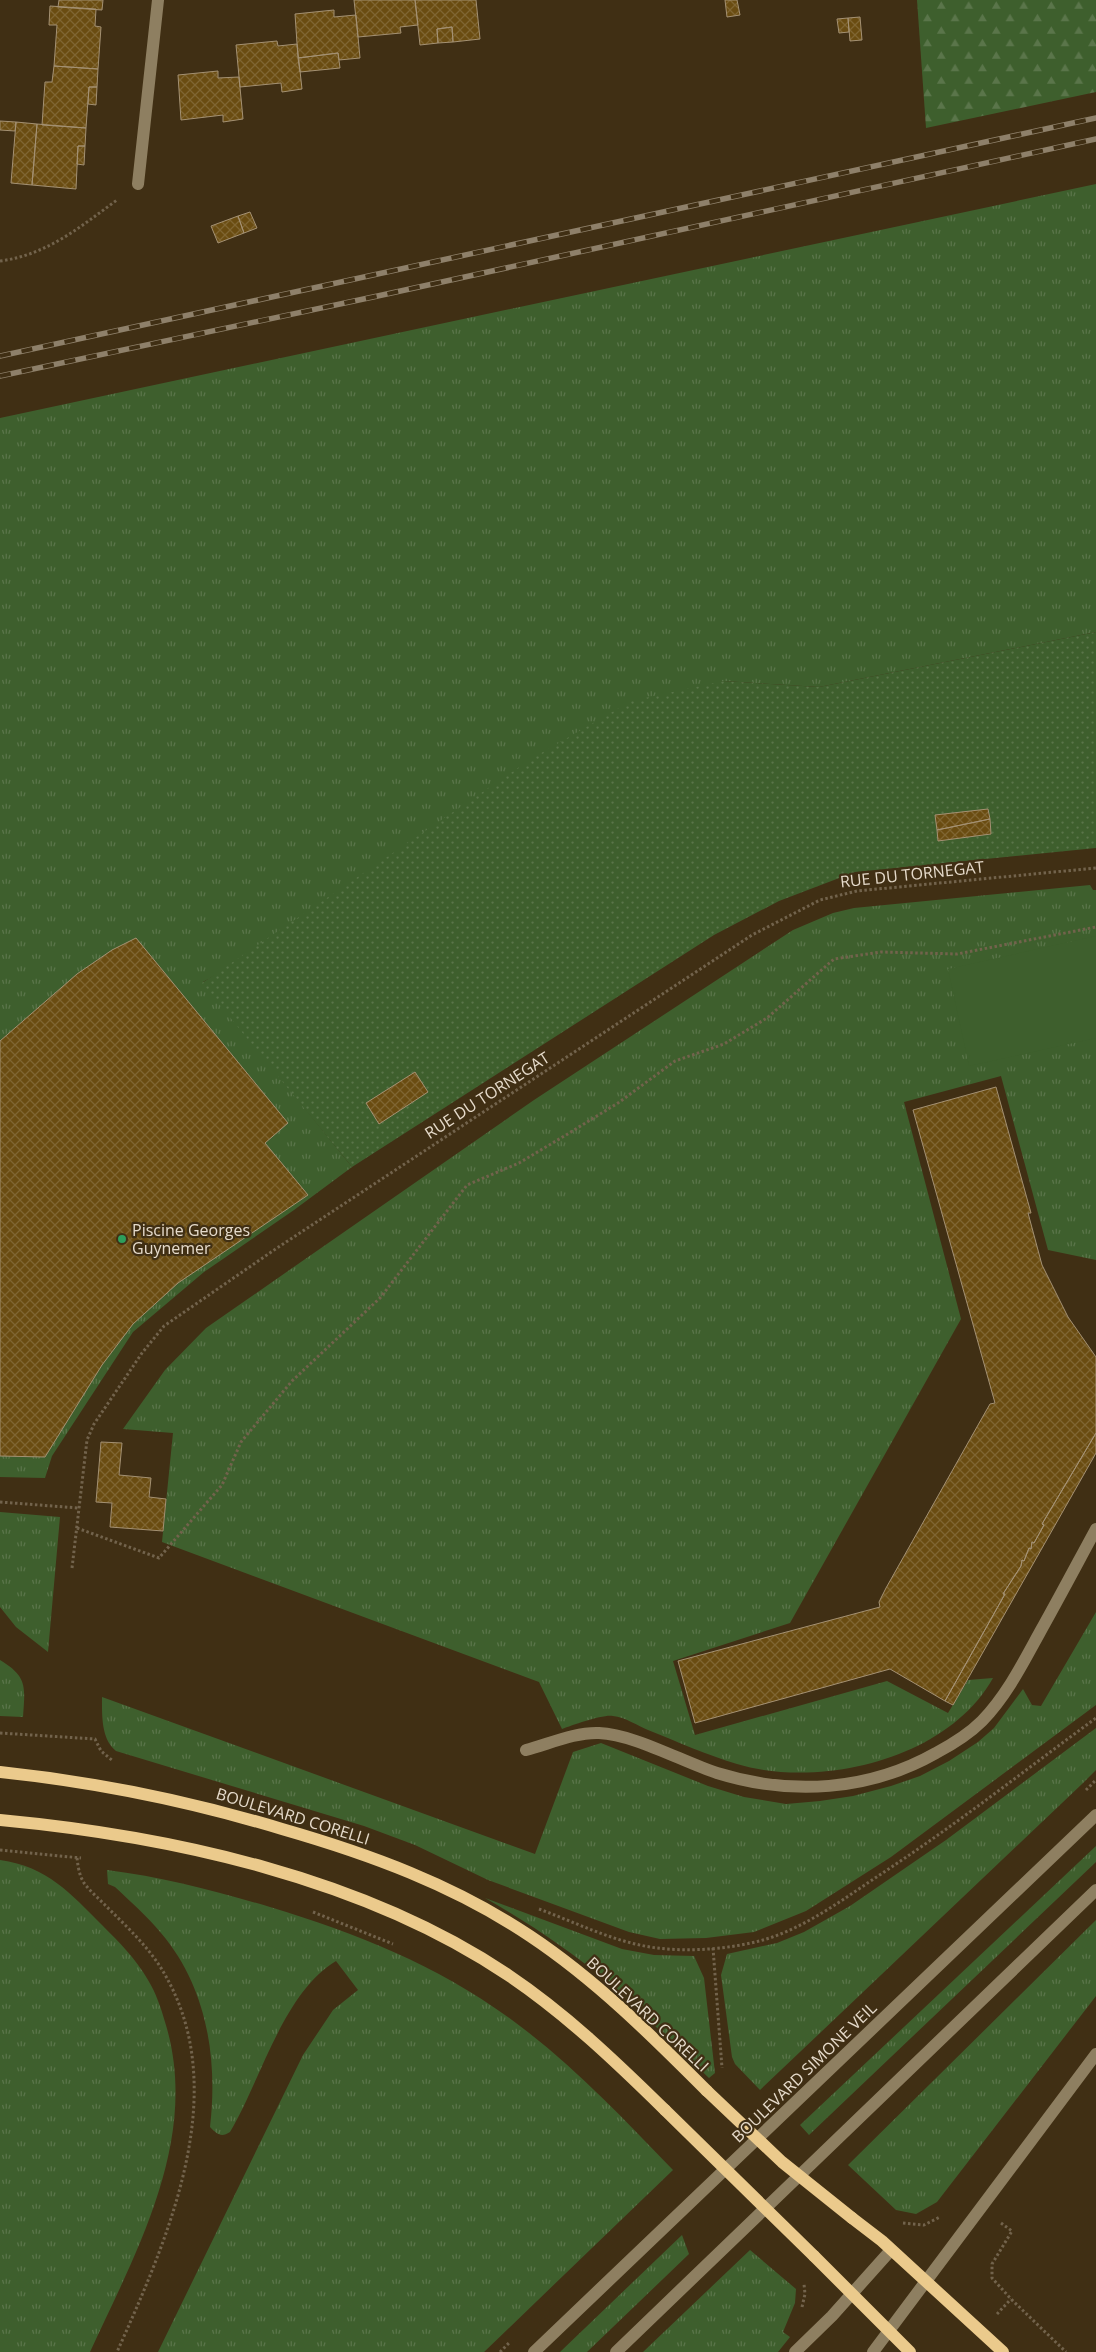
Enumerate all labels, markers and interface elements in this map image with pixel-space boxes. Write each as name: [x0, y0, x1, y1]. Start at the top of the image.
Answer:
street label: RUE DU TORNEGAT: [839, 855, 985, 893]
street label: RUE DU TORNEGAT: [420, 1046, 554, 1144]
place label: Piscine Georges Guynemer: [132, 1219, 250, 1259]
marker: Piscine Georges Guynemer: [116, 1233, 128, 1245]
street label: BOULEVARD CORELLI: [214, 1782, 372, 1850]
street label: BOULEVARD CORELLI: [582, 1952, 714, 2076]
street label: BOULEVARD SIMONE VEIL: [727, 1997, 881, 2147]

